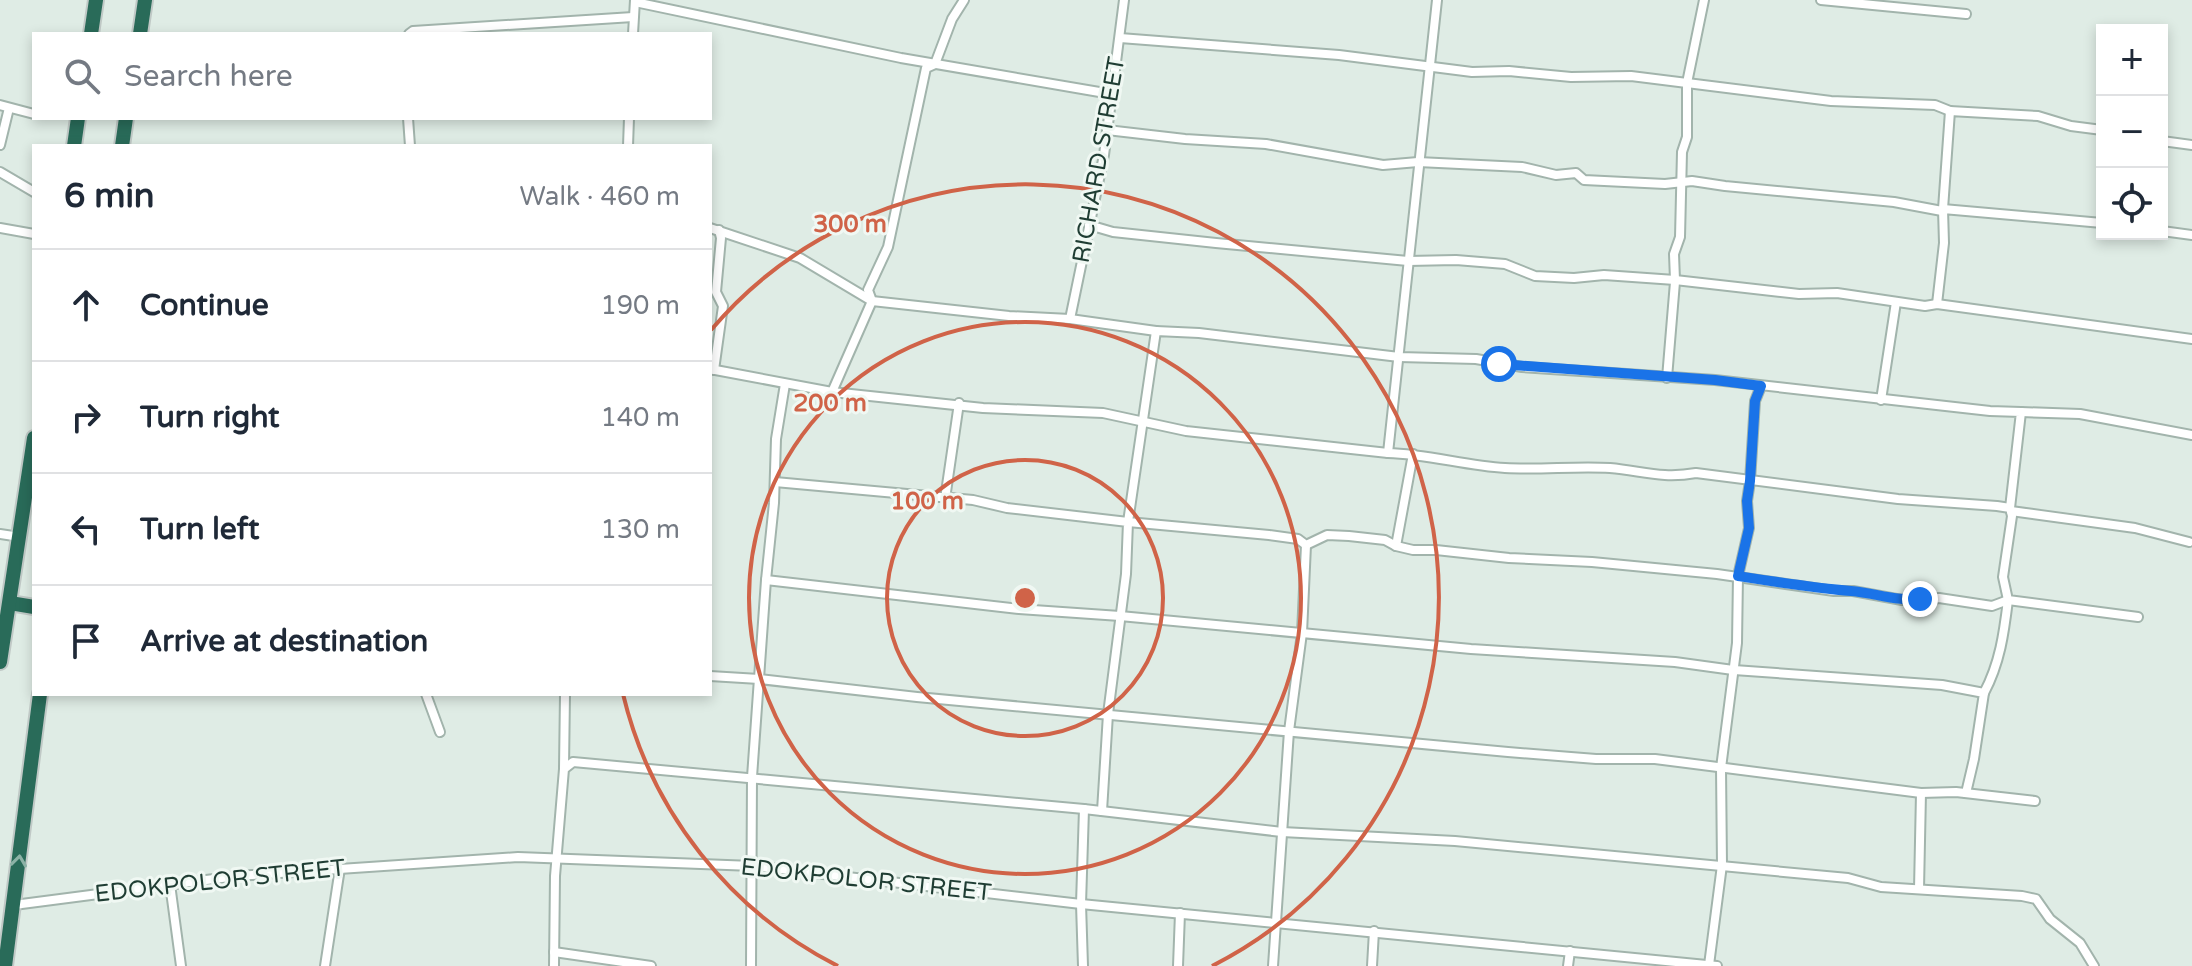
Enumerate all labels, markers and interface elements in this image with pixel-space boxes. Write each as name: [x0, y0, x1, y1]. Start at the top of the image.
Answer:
map controls: [2096, 24, 2168, 240]
button: +: [2096, 24, 2168, 96]
search box: [32, 32, 712, 120]
icon: search: [60, 54, 104, 98]
street label: RICHARD STREET: [1067, 54, 1131, 265]
text: Search here: [124, 58, 293, 95]
button: −: [2096, 96, 2168, 168]
button: locate: [2096, 168, 2168, 240]
text: 6 min: [64, 176, 155, 217]
text: Walk · 460 m: [520, 181, 680, 212]
text: 300 m: [813, 210, 887, 239]
icon: ahead: [64, 283, 108, 327]
text: Continue: [140, 287, 269, 324]
text: 190 m: [600, 290, 680, 321]
route start: [1481, 346, 1517, 382]
text: 200 m: [793, 389, 867, 418]
icon: right: [64, 395, 108, 439]
text: Turn right: [140, 399, 280, 436]
text: 140 m: [600, 402, 680, 433]
text: 100 m: [890, 487, 964, 516]
icon: left: [64, 507, 108, 551]
text: Turn left: [140, 511, 259, 548]
text: 130 m: [600, 514, 680, 545]
route end: [1902, 581, 1938, 617]
centre of rings: [1011, 584, 1039, 612]
icon: arrive: [64, 619, 108, 663]
text: Arrive at destination: [140, 623, 428, 660]
street label: EDOKPOLOR STREET: [739, 852, 993, 908]
street label: EDOKPOLOR STREET: [93, 853, 347, 909]
one-way arrow: [10, 854, 27, 868]

